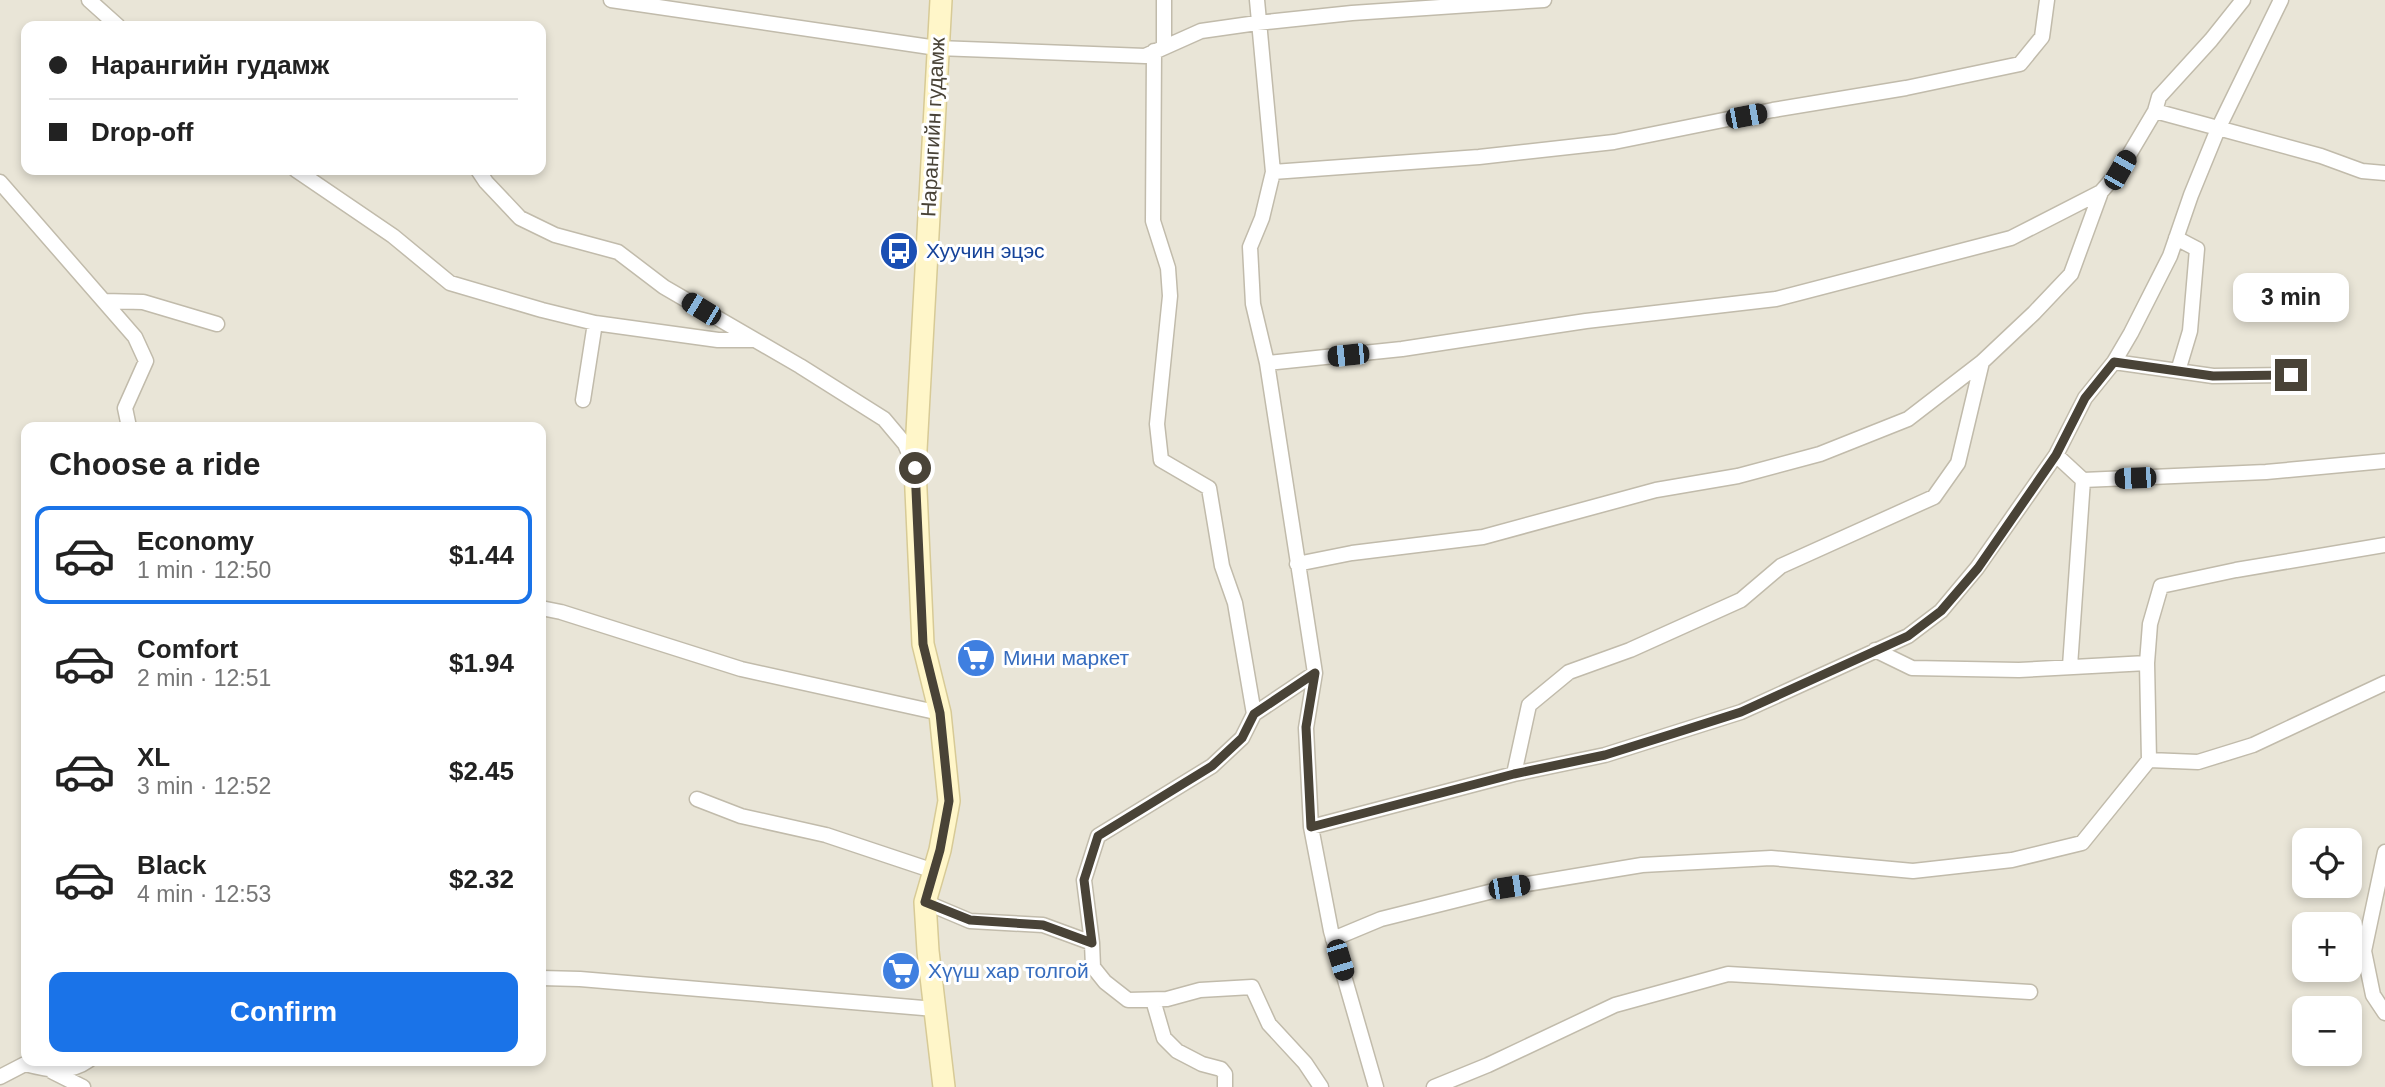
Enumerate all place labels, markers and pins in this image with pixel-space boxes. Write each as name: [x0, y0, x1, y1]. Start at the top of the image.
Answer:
bus stop icon: Хуучин эцэс: [878, 230, 920, 272]
place label: Хуучин эцэс: [926, 239, 1045, 262]
supermarket icon: Мини маркет: [955, 637, 997, 679]
place label: Мини маркет: [1003, 646, 1130, 669]
supermarket icon: Хүүш хар толгой: [880, 950, 922, 992]
place label: Хүүш хар толгой: [928, 959, 1089, 982]

